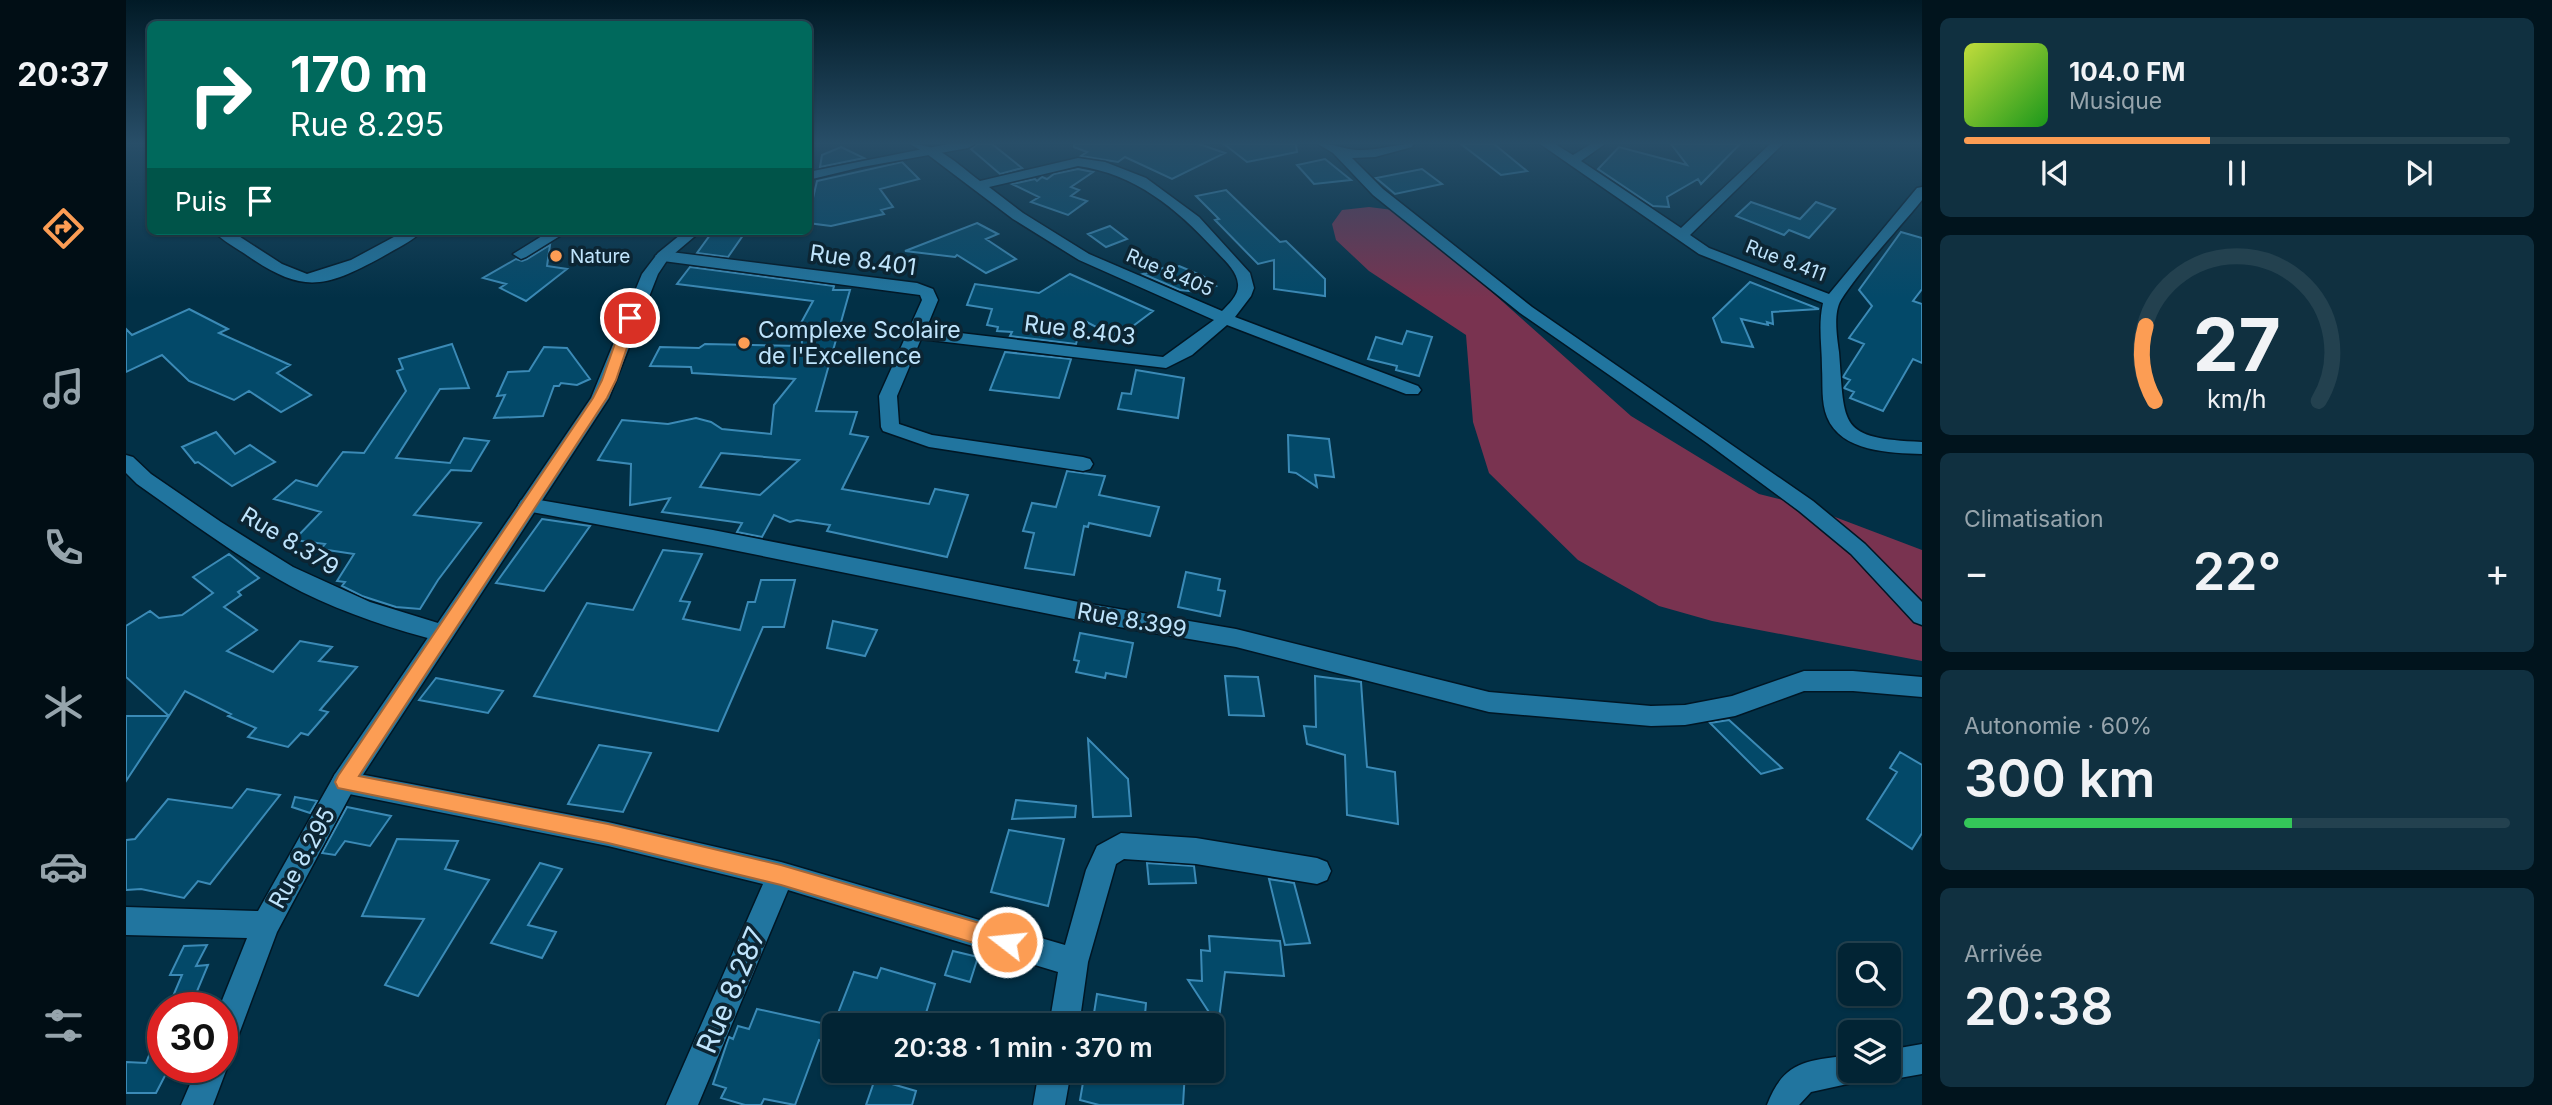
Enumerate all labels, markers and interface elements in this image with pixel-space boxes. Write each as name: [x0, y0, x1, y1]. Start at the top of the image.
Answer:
text: 170 m: [290, 45, 428, 104]
icon: right: [175, 49, 266, 140]
text: 20:37: [17, 55, 109, 94]
text: 104.0 FM: [2069, 56, 2186, 87]
text: Musique: [2069, 87, 2162, 115]
text: Rue 8.295: [290, 105, 444, 144]
icon: previous: [2036, 154, 2074, 192]
icon: pause: [2218, 154, 2256, 192]
icon: next: [2400, 154, 2438, 192]
icon: arrive: [241, 182, 279, 220]
text: Puis: [175, 186, 227, 217]
icon: directions: [39, 204, 88, 253]
street label: Rue 8.411: [1742, 235, 1829, 286]
street label: Rue 8.401: [808, 239, 918, 281]
street label: Rue 8.405: [1123, 244, 1217, 301]
place label: Nature: [570, 245, 630, 268]
marker: Nature: [548, 248, 564, 264]
pin: [600, 288, 660, 348]
icon: arrive: [611, 299, 649, 337]
text: 27: [2193, 301, 2281, 390]
street label: Rue 8.403: [1023, 309, 1137, 351]
place label: Complexe Scolaire de l'Excellence: [758, 316, 961, 370]
marker: Complexe Scolaire de l'Excellence: [736, 335, 752, 351]
icon: music: [39, 364, 88, 413]
text: km/h: [2207, 384, 2267, 414]
street label: Rue 8.379: [236, 501, 344, 581]
text: Climatisation: [1964, 505, 2104, 533]
icon: phone: [39, 523, 88, 572]
text: 22°: [2193, 540, 2281, 603]
text: −: [1964, 549, 1989, 595]
text: +: [2485, 549, 2510, 595]
street label: Rue 8.399: [1075, 597, 1189, 643]
icon: climate: [39, 682, 88, 731]
text: Autonomie · 60%: [1964, 712, 2152, 740]
text: 300 km: [1964, 747, 2155, 810]
street label: Rue 8.295: [263, 803, 341, 913]
icon: car: [39, 842, 88, 891]
position arrow: [970, 905, 1044, 979]
street label: Rue 8.287: [689, 922, 773, 1058]
text: Arrivée: [1964, 940, 2043, 968]
map controls: [1838, 943, 1901, 1083]
button: search: [1838, 943, 1901, 1006]
text: 20:38: [1964, 975, 2114, 1038]
speed limit sign: 30: [147, 992, 238, 1083]
icon: filters: [39, 1001, 88, 1050]
button: layers: [1838, 1020, 1901, 1083]
text: 20:38 · 1 min · 370 m: [893, 1032, 1153, 1063]

